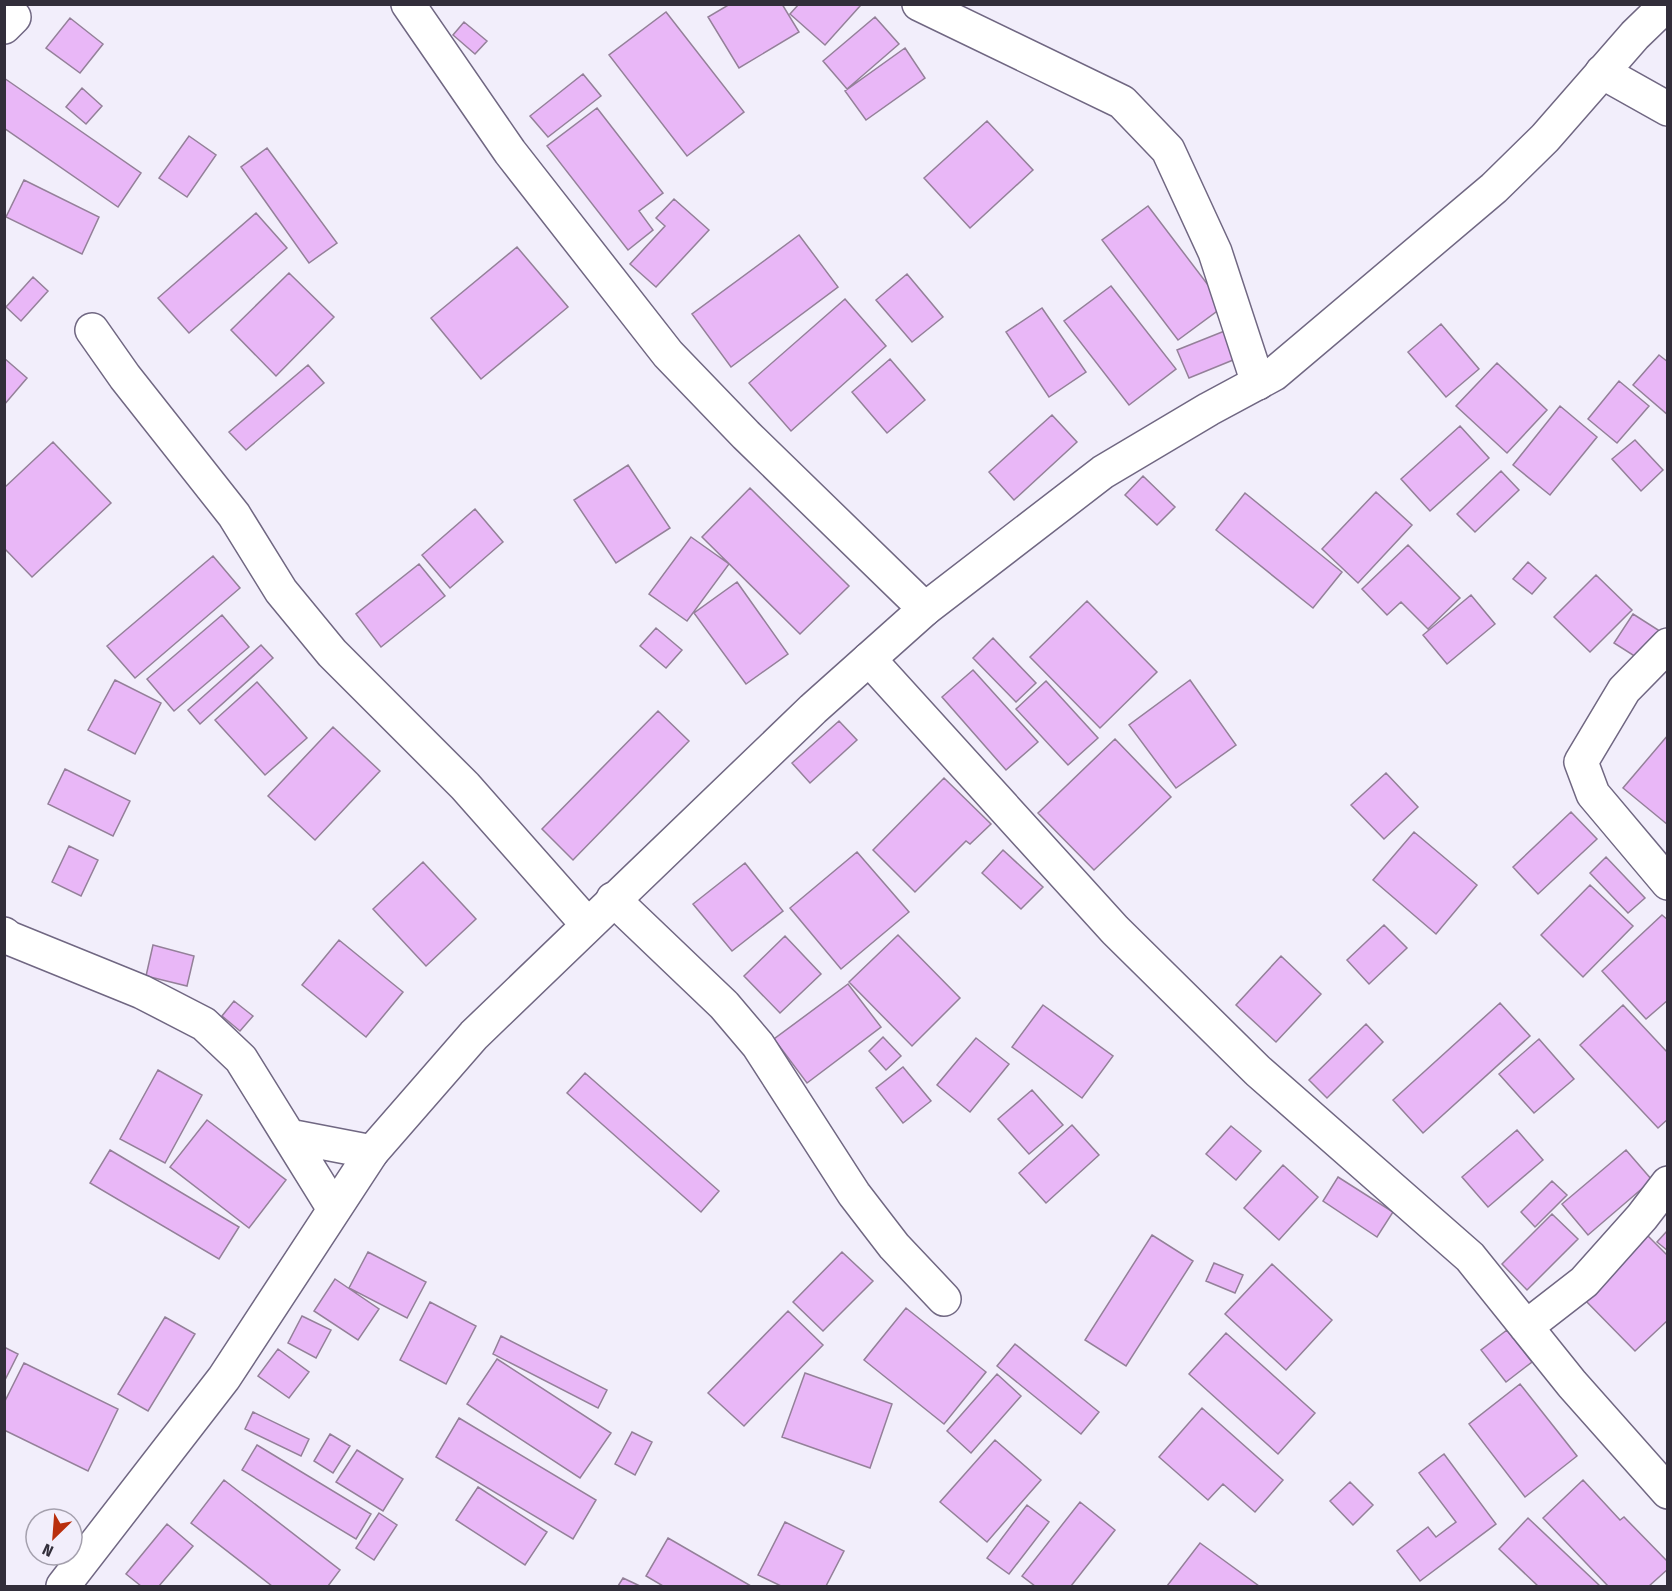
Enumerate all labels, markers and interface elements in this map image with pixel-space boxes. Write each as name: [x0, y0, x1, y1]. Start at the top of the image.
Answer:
north arrow: [24, 1507, 84, 1567]
text: N: [40, 1540, 56, 1561]

